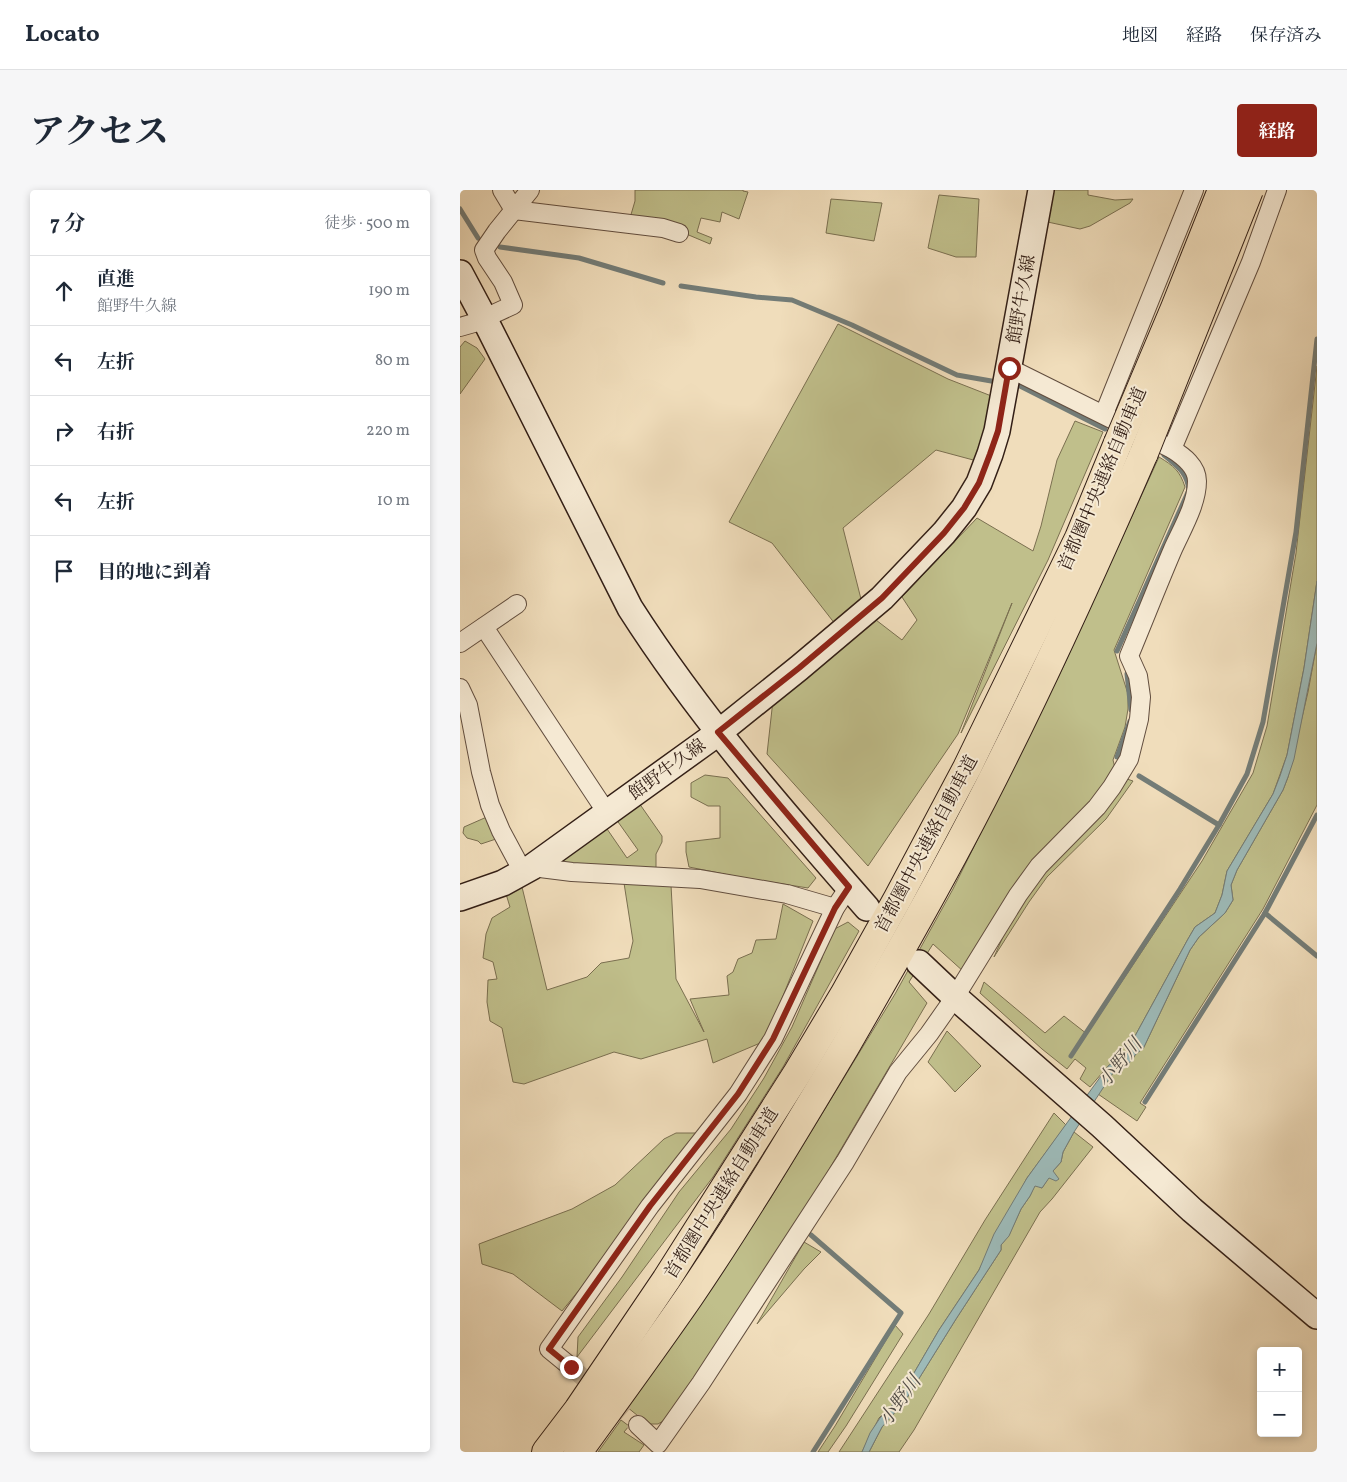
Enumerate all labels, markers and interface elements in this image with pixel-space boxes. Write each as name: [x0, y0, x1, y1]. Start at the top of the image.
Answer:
text: Locato: [25, 18, 100, 52]
text: 地図: [1122, 24, 1158, 49]
text: 経路: [1186, 24, 1222, 49]
text: 保存済み: [1250, 24, 1322, 49]
button: 経路: [1237, 104, 1317, 157]
text: アクセス: [30, 110, 169, 158]
text: 7 分: [50, 210, 85, 239]
text: 徒歩 · 500 m: [324, 213, 410, 235]
street label: 館野牛久線: [1002, 253, 1043, 346]
text: 直進: [97, 267, 135, 293]
icon: ahead: [50, 277, 78, 305]
text: 190 m: [368, 280, 410, 302]
text: 館野牛久線: [97, 296, 177, 318]
icon: left: [50, 347, 78, 375]
text: 左折: [97, 350, 135, 376]
text: 80 m: [375, 350, 410, 372]
route start: [998, 357, 1021, 380]
street label: 首都圏中央連絡自動車道: [1053, 384, 1154, 576]
icon: right: [50, 417, 78, 445]
text: 右折: [97, 420, 135, 446]
text: 220 m: [366, 420, 410, 442]
icon: left: [50, 487, 78, 515]
text: 左折: [97, 490, 135, 516]
text: 10 m: [377, 490, 410, 512]
icon: arrive: [50, 557, 78, 585]
text: 目的地に到着: [97, 560, 211, 586]
street label: 館野牛久線: [624, 734, 712, 807]
street label: 首都圏中央連絡自動車道: [870, 751, 985, 938]
water label: 小野川: [1092, 1032, 1150, 1093]
street label: 首都圏中央連絡自動車道: [659, 1103, 785, 1284]
map controls: [1257, 1347, 1302, 1437]
button: +: [1257, 1347, 1302, 1392]
route end: [560, 1356, 583, 1379]
water label: 小野川: [873, 1369, 929, 1432]
button: −: [1257, 1392, 1302, 1437]

